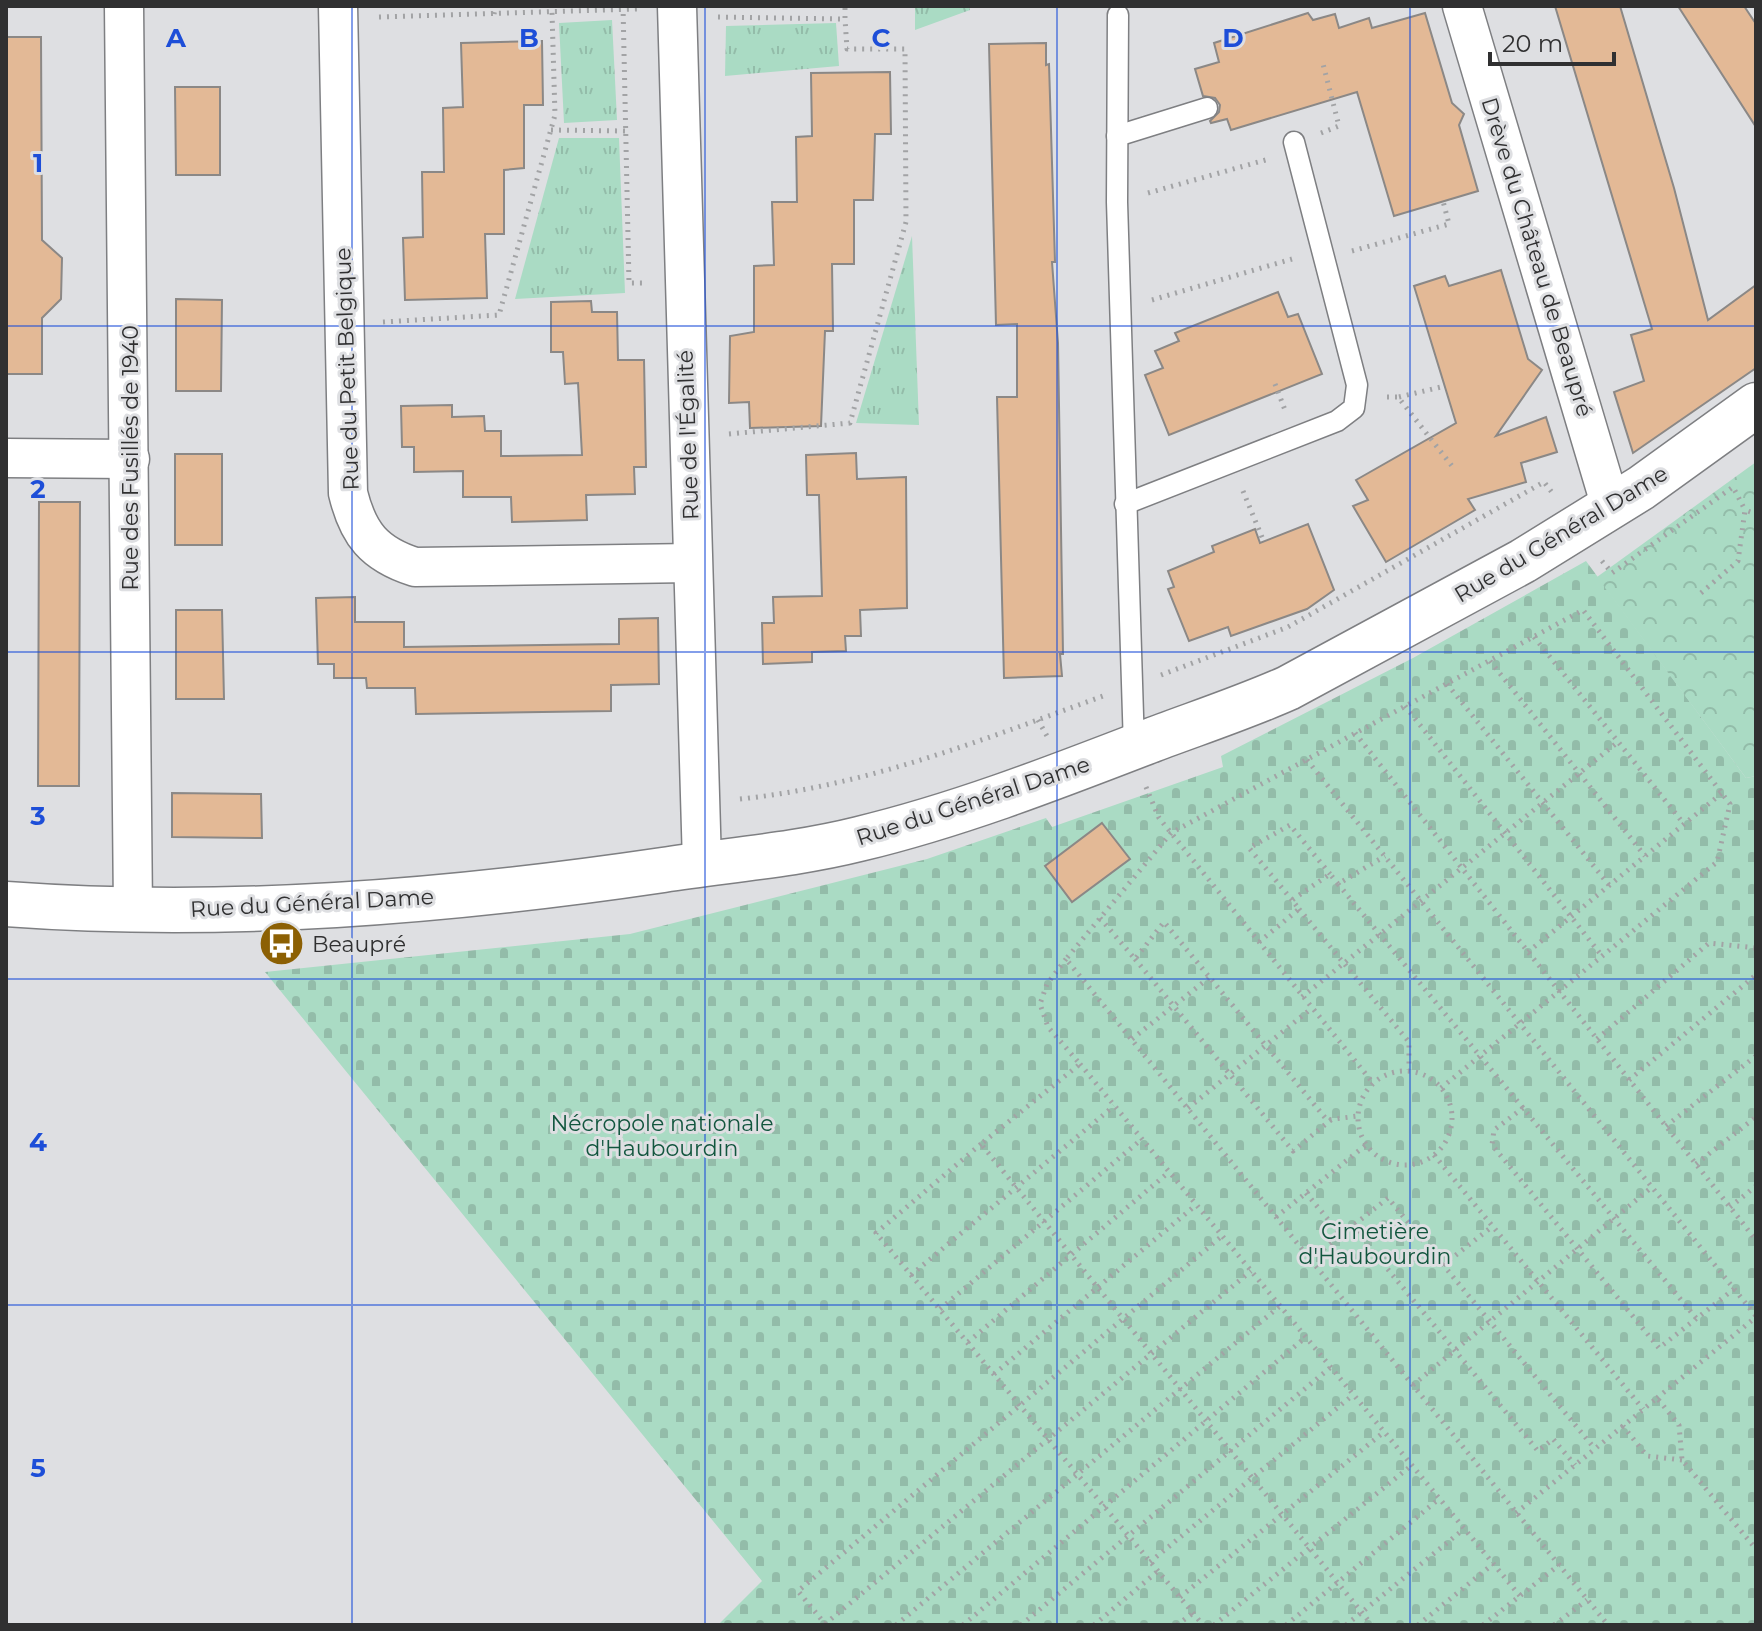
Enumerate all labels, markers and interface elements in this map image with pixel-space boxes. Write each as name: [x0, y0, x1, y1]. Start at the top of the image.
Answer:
scale bar: [1490, 16, 1614, 66]
text: A: [165, 22, 187, 54]
text: B: [519, 22, 539, 54]
text: C: [872, 22, 891, 54]
text: D: [1222, 22, 1244, 54]
text: 20 m: [1502, 29, 1563, 58]
street label: Drève du Château de Beaupré: [1476, 94, 1598, 420]
text: 1: [33, 147, 43, 179]
street label: Rue du Petit Belgique: [329, 247, 365, 491]
street label: Rue des Fusillés de 1940: [117, 325, 144, 591]
street label: Rue de l'Égalité: [672, 350, 704, 520]
street label: Rue du Général Dame: [1449, 460, 1673, 608]
text: 2: [30, 473, 46, 505]
street label: Rue du Général Dame: [853, 750, 1093, 852]
text: 3: [29, 800, 46, 832]
street label: Rue du Général Dame: [189, 883, 435, 923]
bus stop icon: Beaupré: [257, 920, 305, 968]
place label: Beaupré: [312, 931, 406, 958]
park label: Nécropole nationale d'Haubourdin: [550, 1110, 774, 1162]
text: 4: [29, 1126, 47, 1158]
park label: Cimetière d'Haubourdin: [1299, 1218, 1451, 1270]
text: 5: [30, 1452, 46, 1484]

